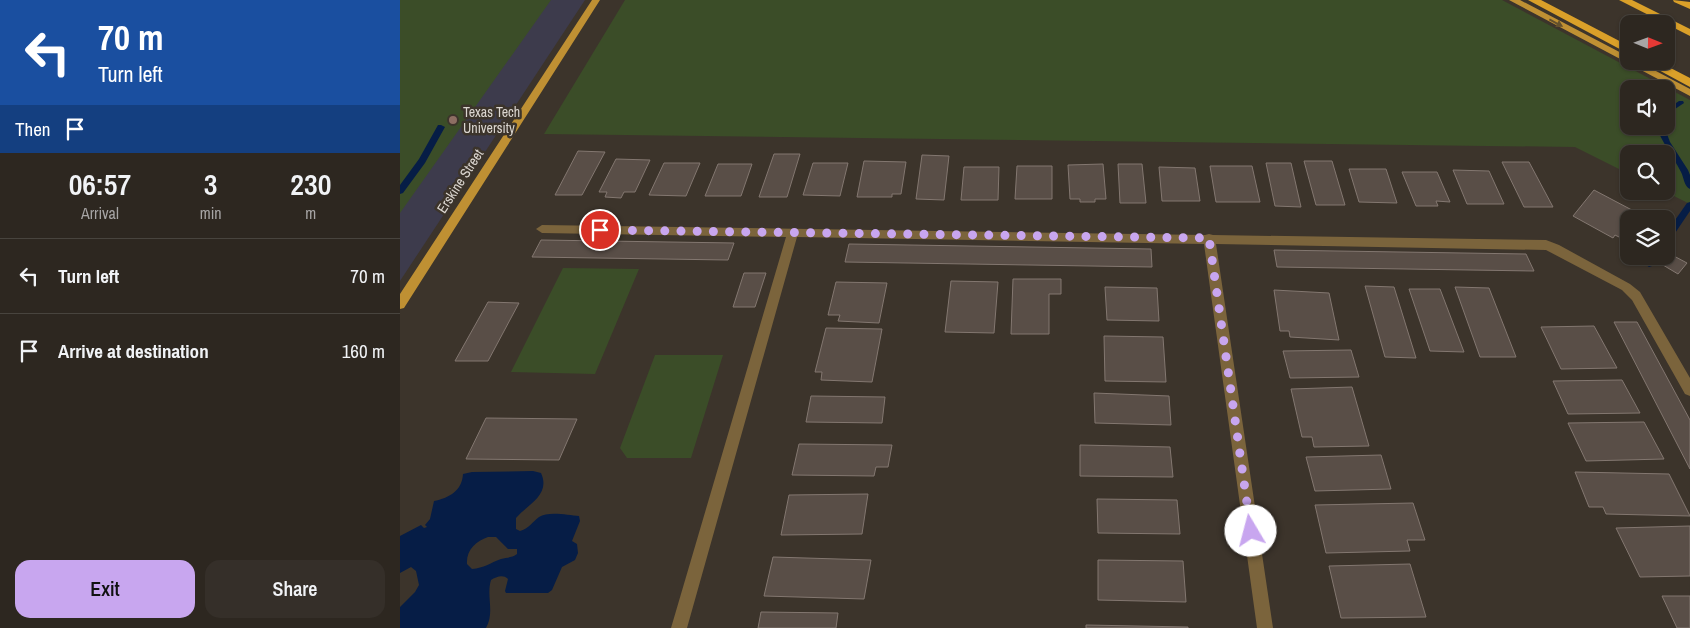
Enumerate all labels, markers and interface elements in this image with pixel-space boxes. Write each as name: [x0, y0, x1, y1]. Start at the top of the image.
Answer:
text: 70 m: [98, 14, 163, 61]
north arrow: [1620, 15, 1675, 70]
map controls: [1620, 15, 1675, 265]
one-way arrow: [1549, 19, 1563, 27]
icon: left: [15, 20, 80, 85]
text: Turn left: [98, 59, 163, 89]
button: sound: [1620, 80, 1675, 135]
place label: Texas Tech University: [463, 103, 520, 137]
marker: Texas Tech University: [447, 114, 459, 126]
icon: arrive: [61, 115, 89, 143]
text: Then: [15, 116, 51, 142]
button: search: [1620, 145, 1675, 200]
street label: Erskine Street: [433, 146, 487, 216]
text: 06:57: [69, 164, 131, 204]
text: 3: [204, 164, 218, 204]
text: 230: [290, 164, 331, 204]
text: Arrival: [81, 202, 119, 224]
text: min: [200, 202, 222, 224]
text: m: [305, 202, 316, 224]
pin: [579, 209, 621, 251]
button: layers: [1620, 210, 1675, 265]
icon: arrive: [586, 216, 614, 244]
icon: left: [15, 262, 43, 290]
text: Turn left: [58, 263, 119, 289]
text: 70 m: [350, 263, 385, 289]
icon: arrive: [15, 337, 43, 365]
text: Arrive at destination: [58, 338, 209, 364]
text: 160 m: [342, 338, 385, 364]
position arrow: [1224, 504, 1276, 556]
button: Exit: [15, 560, 195, 618]
button: Share: [205, 560, 385, 618]

